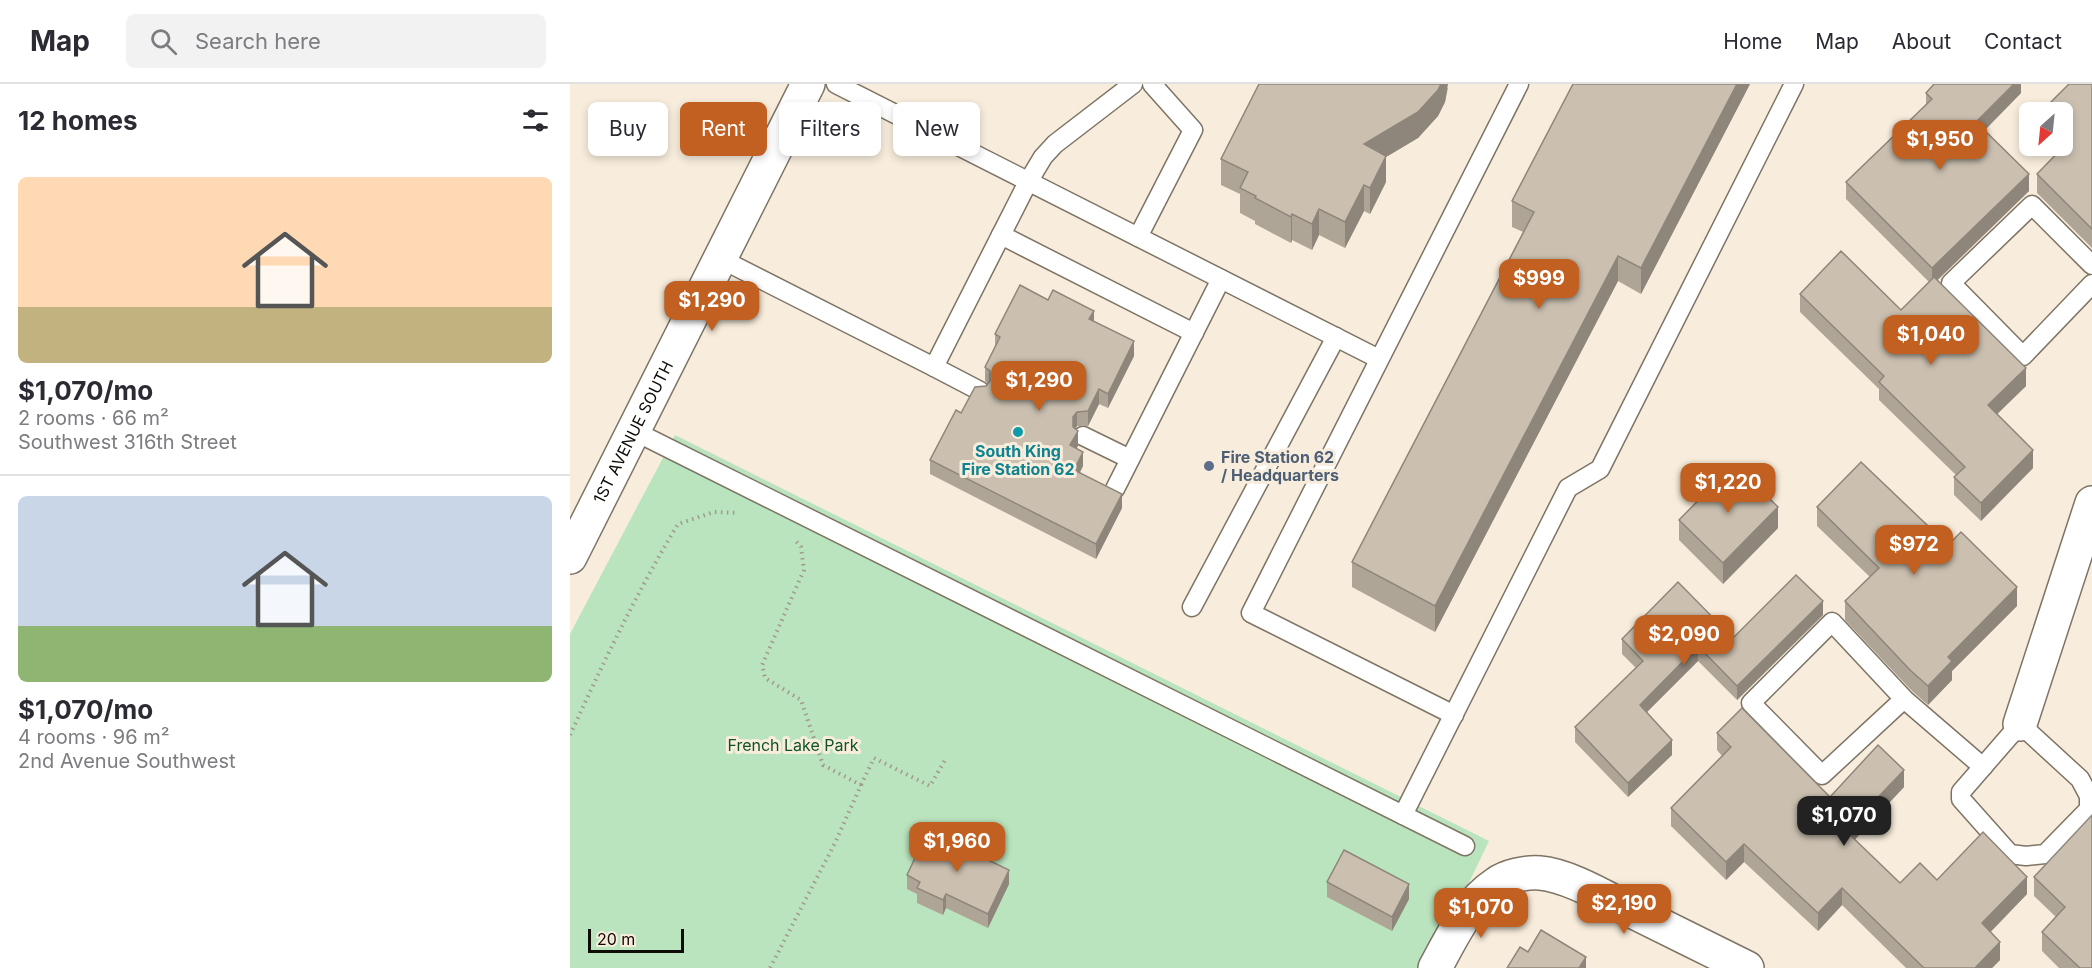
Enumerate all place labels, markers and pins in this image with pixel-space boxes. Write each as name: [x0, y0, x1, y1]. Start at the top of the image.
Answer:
pin: $1,950: [1891, 120, 1989, 171]
pin: $999: [1503, 259, 1575, 310]
pin: $1,290: [663, 281, 761, 332]
pin: $1,040: [1882, 315, 1980, 366]
pin: $1,290: [990, 361, 1088, 412]
marker: South King Fire Station 62: [1011, 425, 1025, 439]
place label: South King Fire Station 62: [961, 441, 1075, 479]
place label: Fire Station 62 / Headquarters: [1221, 447, 1339, 485]
marker: Fire Station 62 / Headquarters: [1202, 459, 1216, 473]
pin: $1,220: [1679, 463, 1777, 514]
pin: $972: [1878, 525, 1950, 576]
pin: $2,090: [1635, 615, 1733, 666]
pin: $1,070: [1795, 796, 1893, 847]
pin: $1,960: [908, 822, 1006, 873]
pin: $2,190: [1575, 884, 1673, 935]
pin: $1,070: [1432, 888, 1530, 939]

